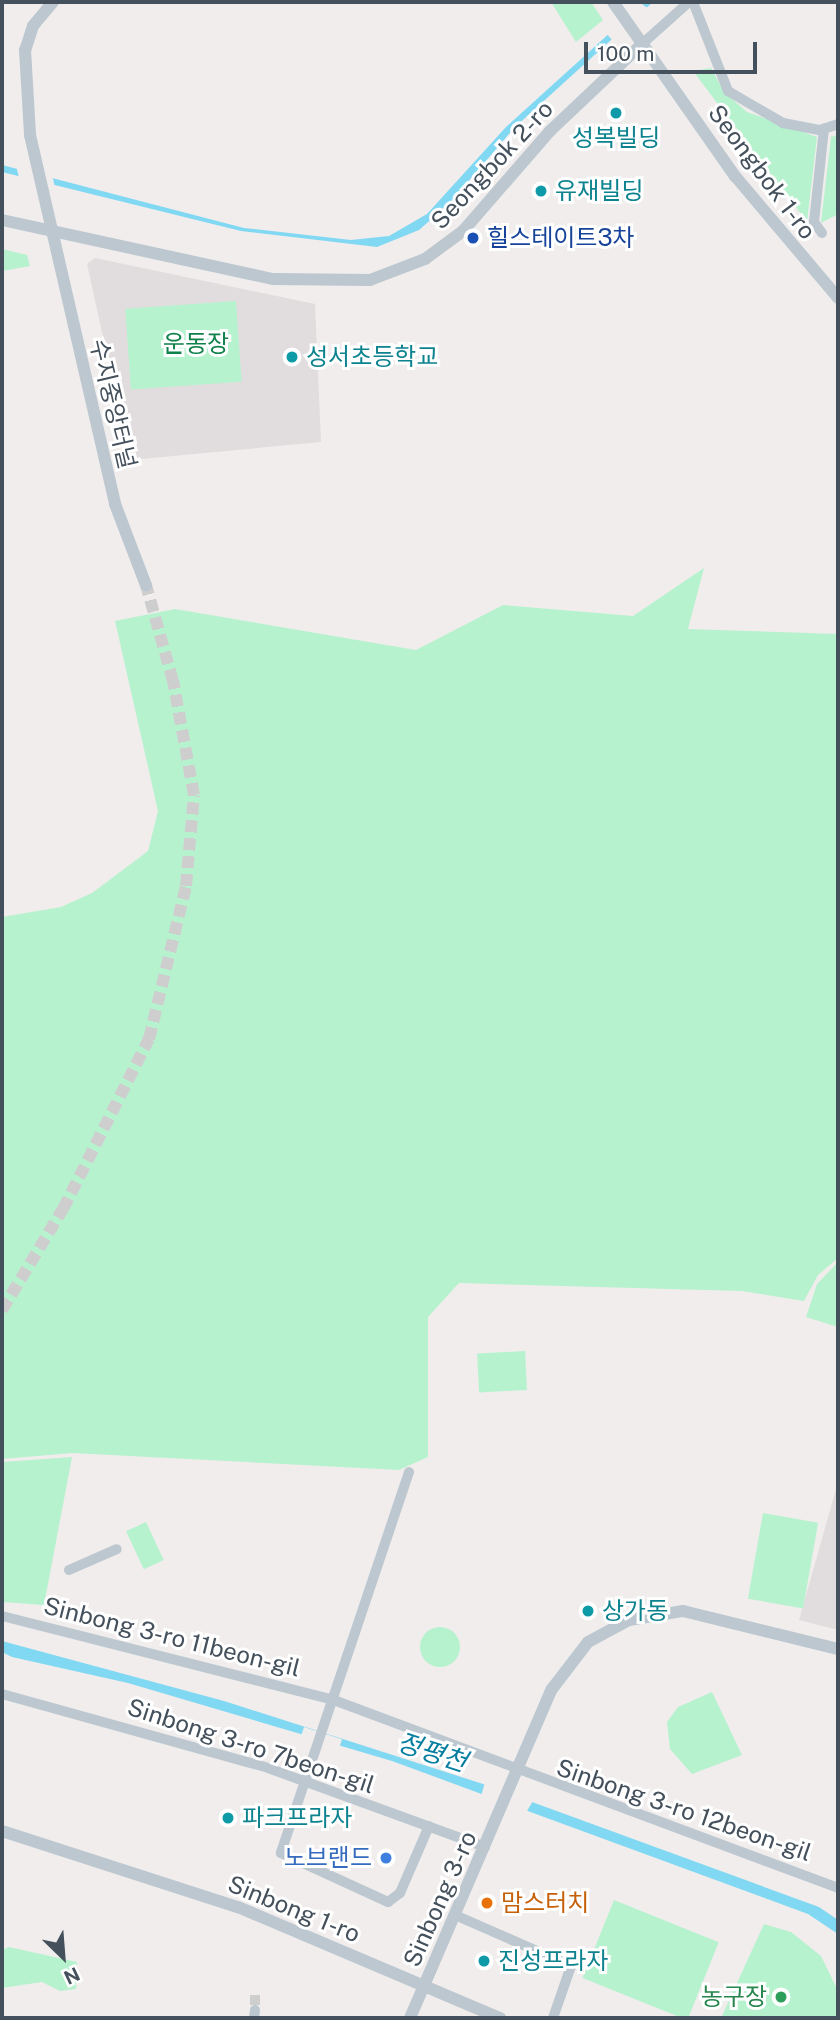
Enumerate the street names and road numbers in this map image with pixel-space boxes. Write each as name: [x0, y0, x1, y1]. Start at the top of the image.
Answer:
street label: Seongbok 2-ro: [425, 95, 559, 235]
street label: Seongbok 1-ro: [702, 99, 822, 245]
street label: 수지중앙터널: [84, 336, 142, 472]
street label: Sinbong 3-ro 11beon-gil: [41, 1591, 303, 1683]
street label: Sinbong 3-ro 7beon-gil: [124, 1692, 378, 1800]
street label: Sinbong 3-ro 12beon-gil: [553, 1753, 815, 1867]
street label: Sinbong 3-ro: [397, 1827, 483, 1971]
street label: Sinbong 1-ro: [224, 1869, 364, 1949]

